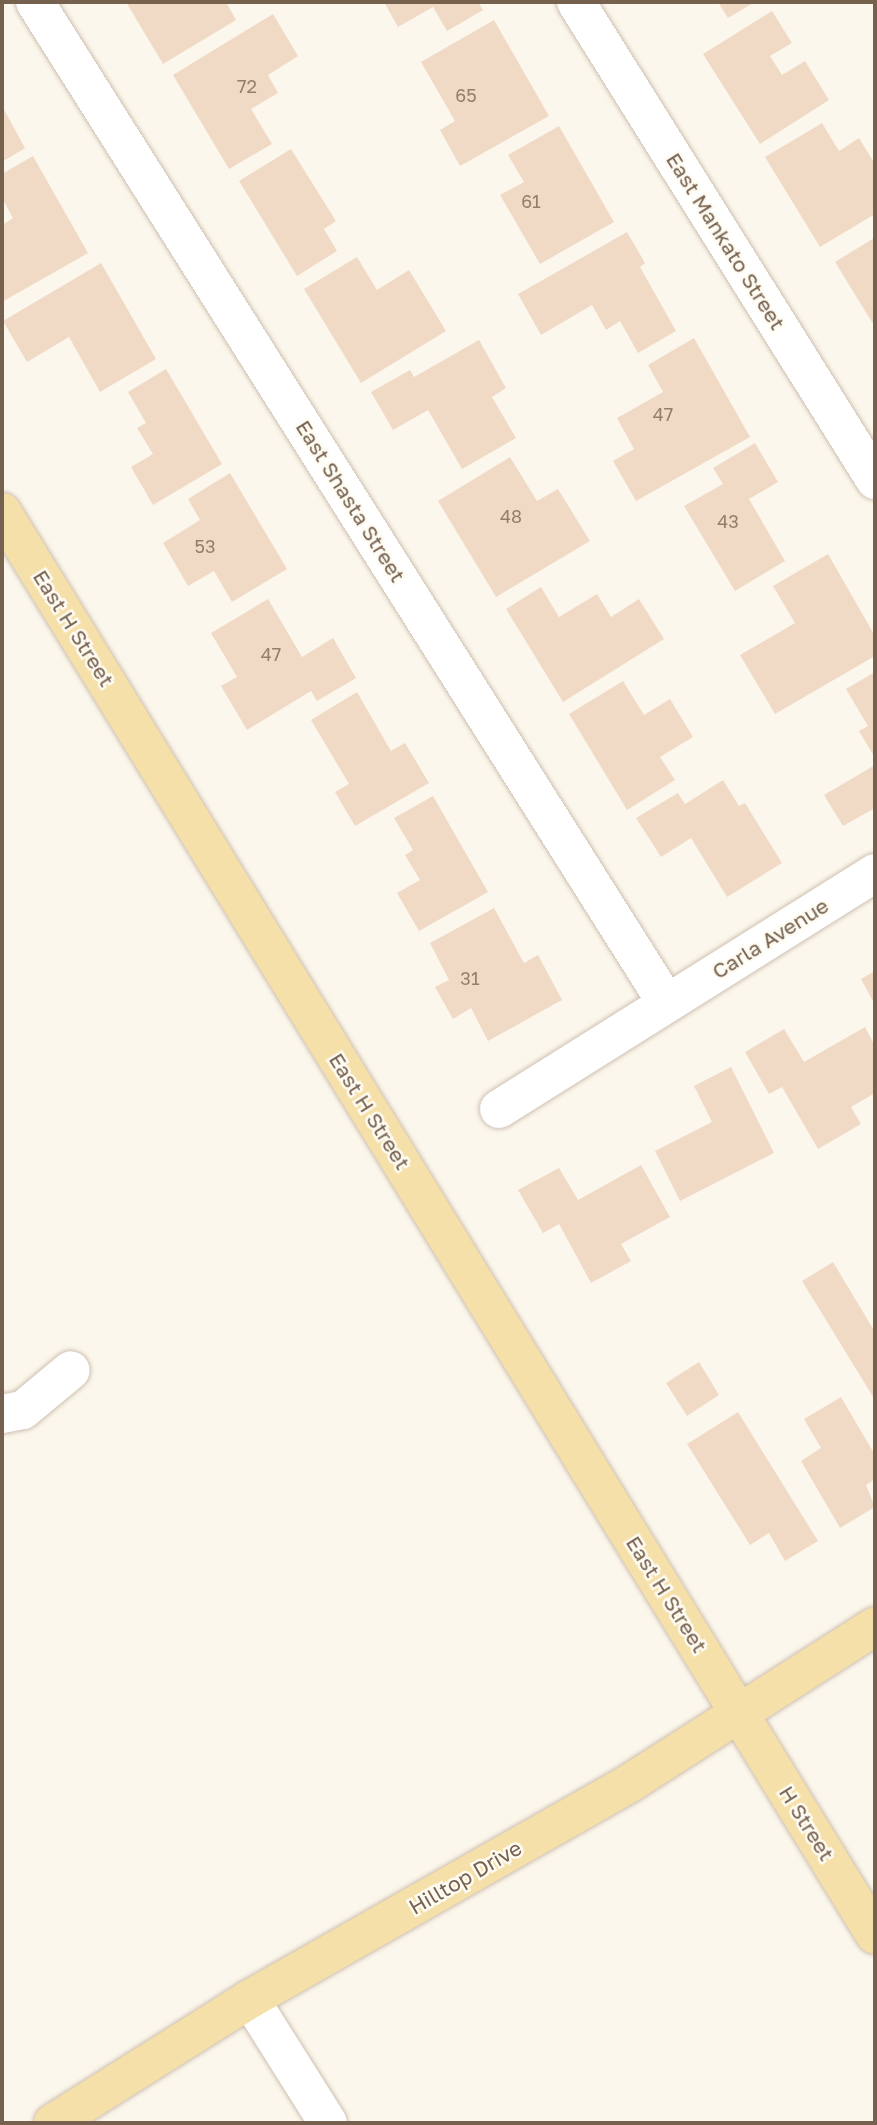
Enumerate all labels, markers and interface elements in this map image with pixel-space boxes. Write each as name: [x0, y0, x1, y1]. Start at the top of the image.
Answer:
house number: 72: [237, 75, 257, 97]
house number: 65: [455, 84, 477, 106]
street label: East Mankato Street: [661, 148, 791, 334]
house number: 61: [521, 190, 541, 212]
house number: 47: [653, 403, 673, 425]
street label: East Shasta Street: [291, 415, 411, 587]
house number: 48: [500, 505, 522, 527]
house number: 43: [717, 510, 739, 532]
house number: 53: [195, 535, 215, 557]
street label: East H Street: [28, 565, 120, 691]
house number: 47: [261, 643, 281, 665]
street label: Carla Avenue: [707, 892, 833, 984]
house number: 31: [460, 967, 480, 989]
street label: East H Street: [324, 1048, 416, 1174]
street label: East H Street: [621, 1531, 713, 1657]
street label: H Street: [774, 1781, 840, 1865]
street label: Hilltop Drive: [404, 1835, 526, 1919]

